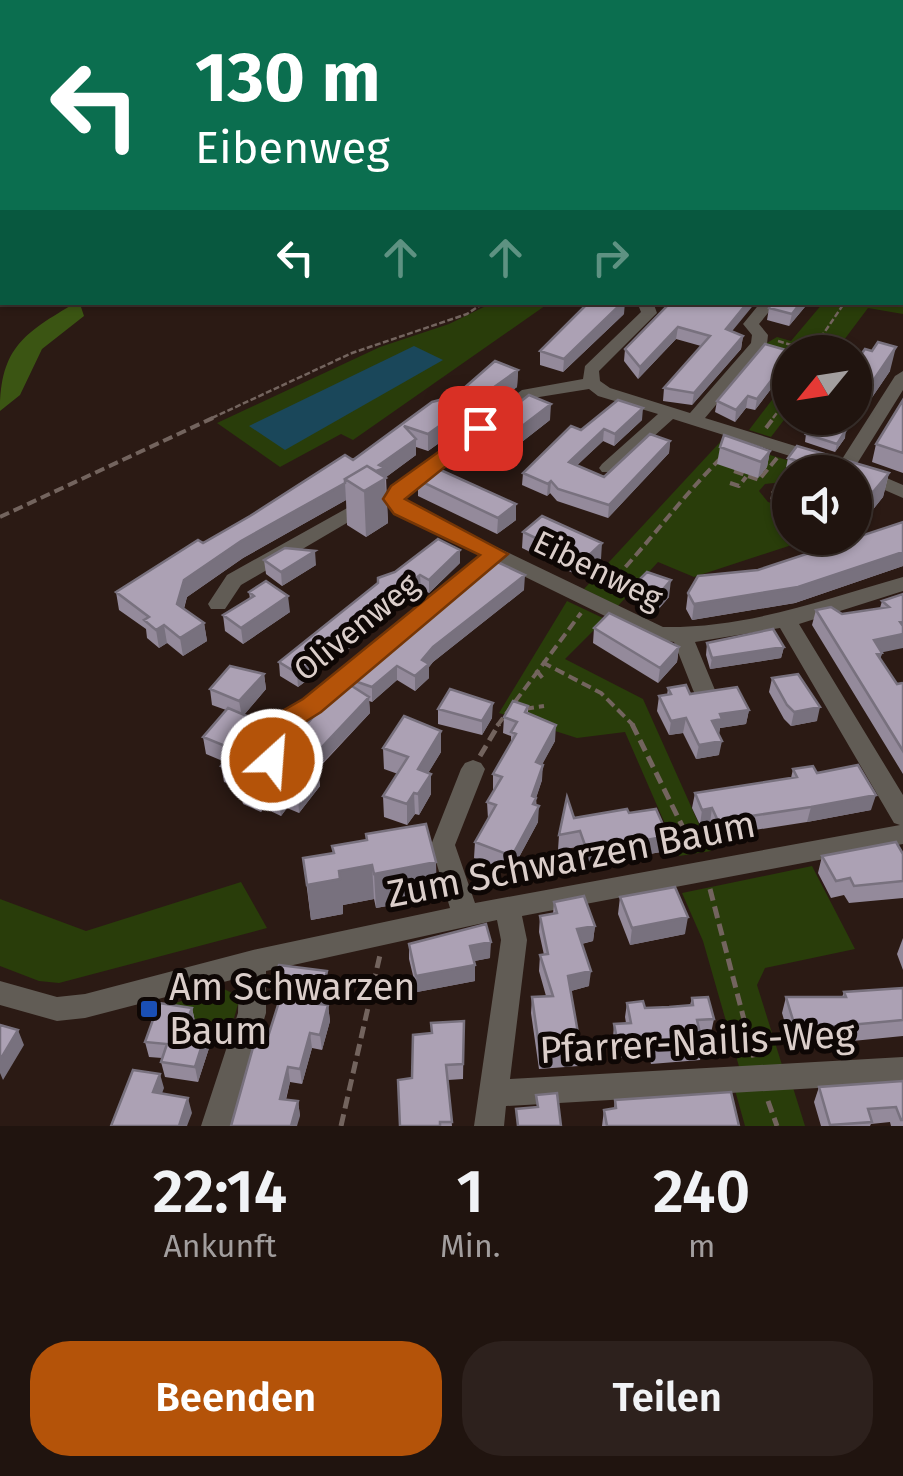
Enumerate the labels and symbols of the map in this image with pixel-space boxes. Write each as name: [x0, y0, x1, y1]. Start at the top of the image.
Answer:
north arrow: [772, 335, 872, 435]
pin: [438, 386, 523, 471]
street label: Eibenweg: [527, 523, 669, 618]
street label: Olivenweg: [286, 565, 426, 689]
position arrow: [220, 708, 324, 812]
street label: Zum Schwarzen Baum: [383, 801, 759, 917]
place label: Am Schwarzen Baum: [169, 964, 416, 1054]
marker: Am Schwarzen Baum: [138, 998, 160, 1020]
street label: Pfarrer-Nailis-Weg: [538, 1011, 856, 1073]

